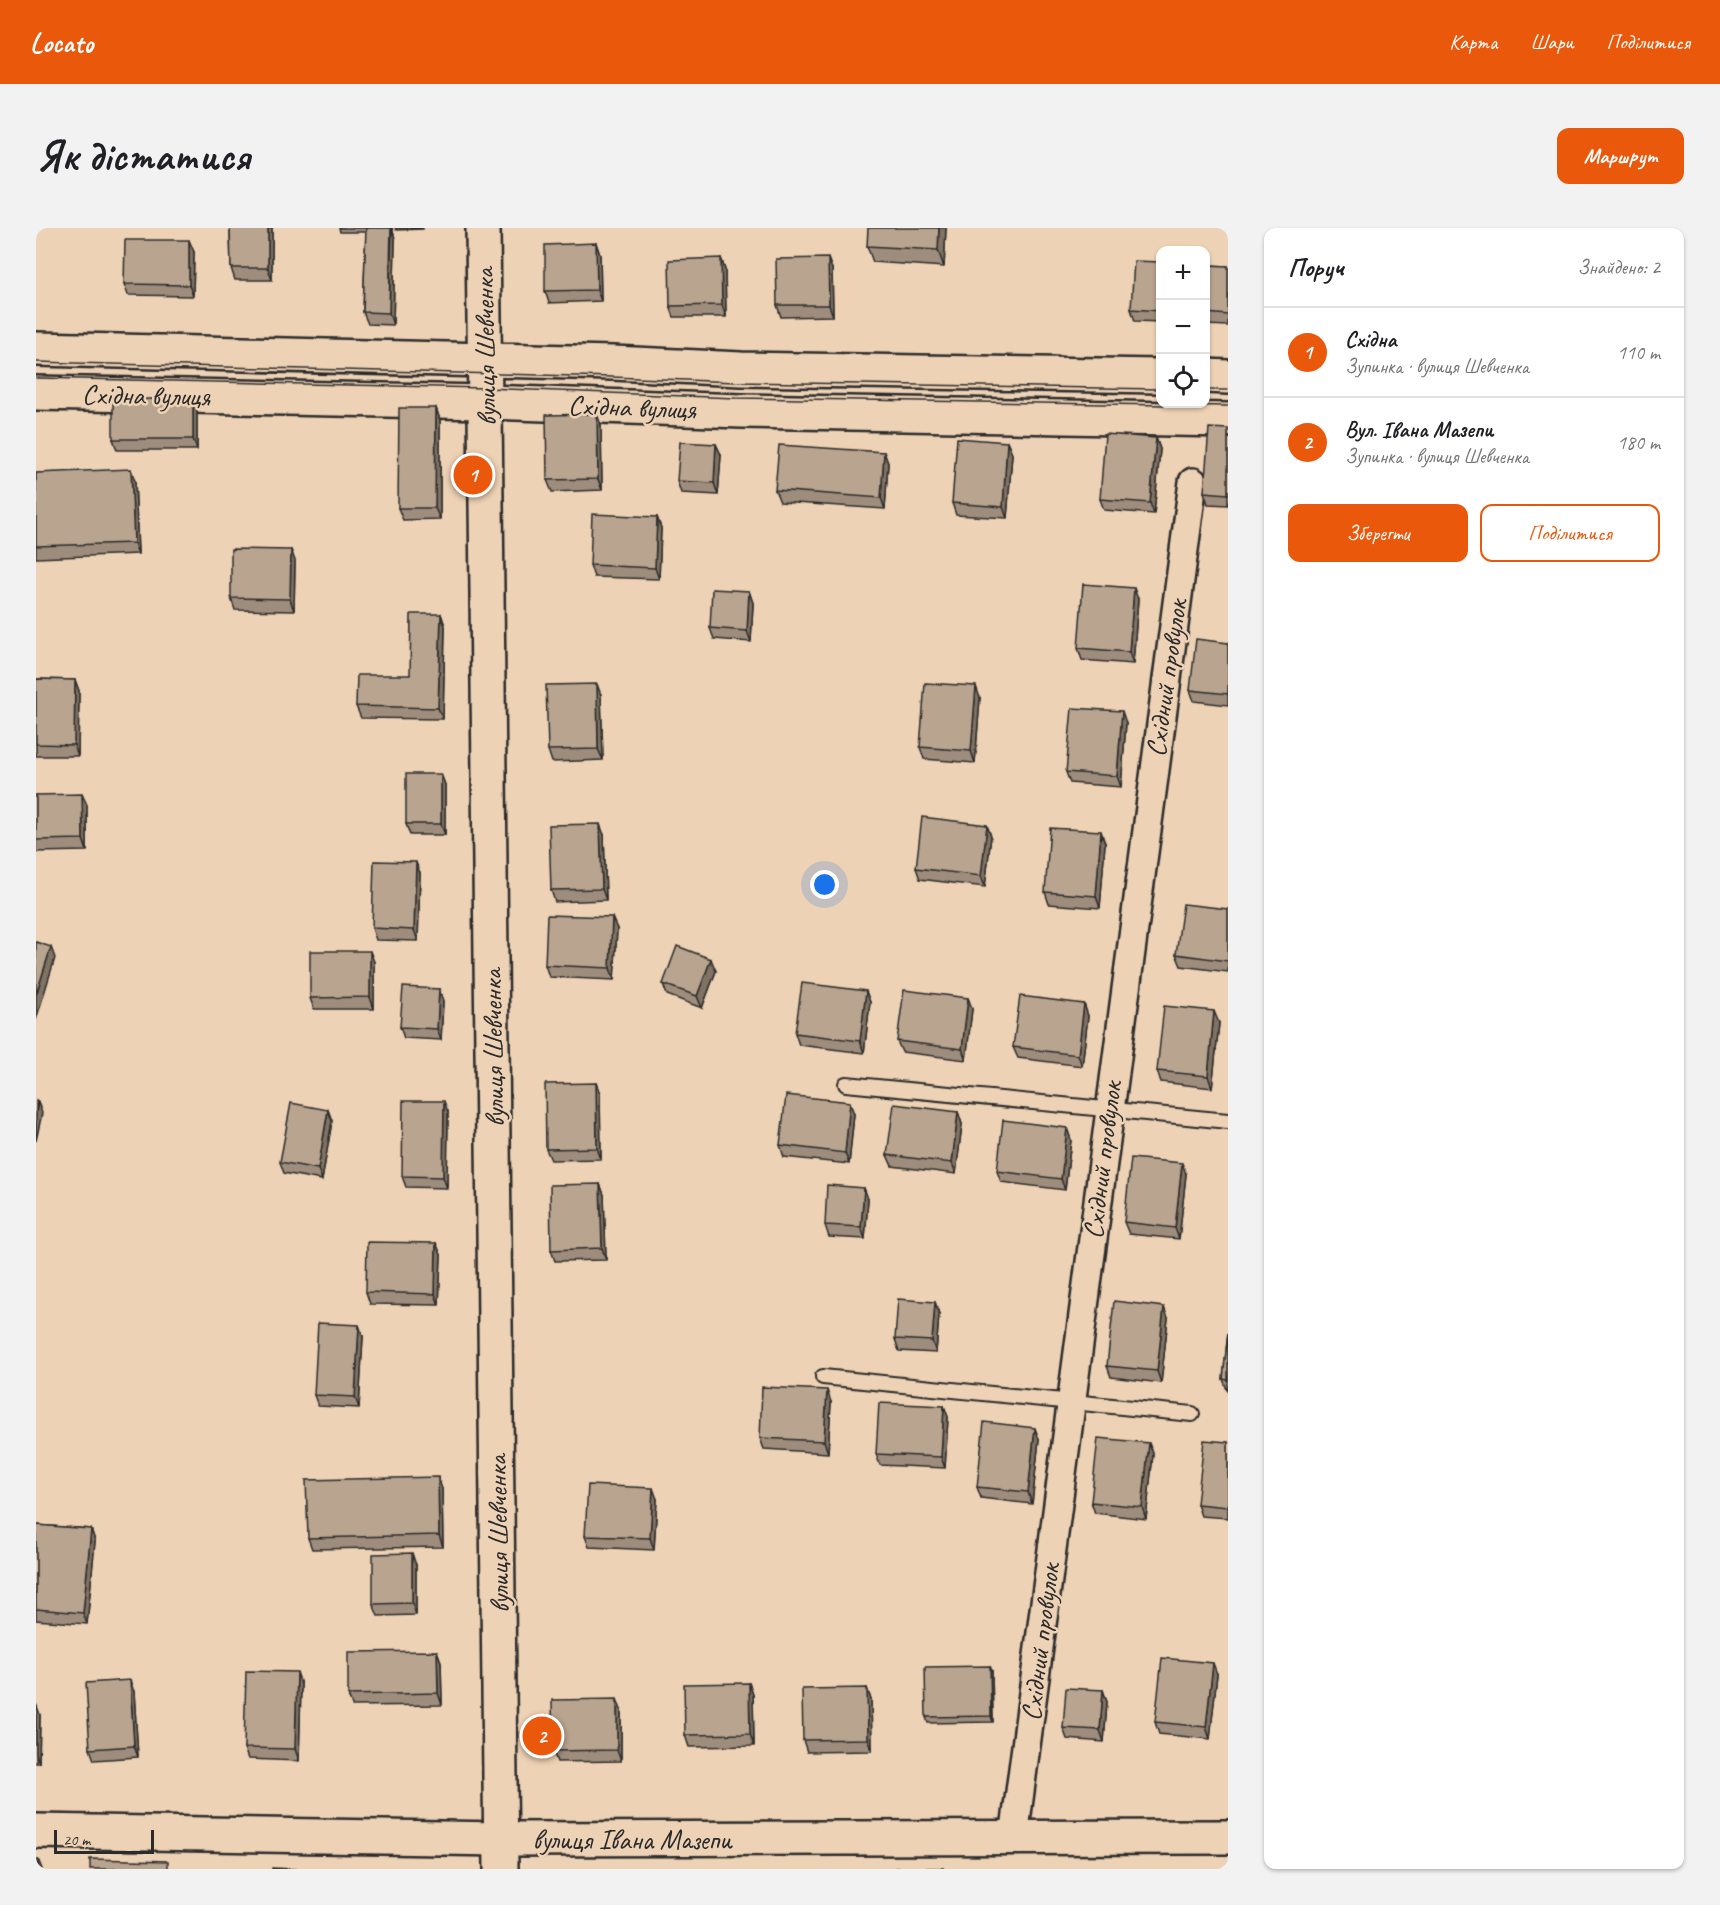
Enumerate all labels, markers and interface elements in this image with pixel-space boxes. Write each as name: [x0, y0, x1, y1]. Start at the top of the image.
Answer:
text: Locato: [30, 25, 93, 60]
text: Карта: [1449, 29, 1497, 55]
text: Шари: [1530, 29, 1574, 55]
text: Поділитися: [1607, 29, 1690, 55]
button: Маршрут: [1557, 128, 1684, 184]
text: Як дістатися: [36, 130, 250, 183]
map controls: [1156, 246, 1210, 408]
button: +: [1156, 246, 1210, 300]
text: Поруч: [1288, 251, 1344, 284]
text: Знайдено: 2: [1578, 255, 1660, 280]
street label: вулиця Шевченка: [466, 265, 504, 426]
button: −: [1156, 300, 1210, 354]
text: Східна: [1345, 326, 1396, 354]
text: 1: [1303, 340, 1312, 365]
text: 110 m: [1617, 340, 1660, 365]
button: locate: [1156, 354, 1210, 408]
text: Зупинка · вулиця Шевченка: [1345, 354, 1529, 379]
street label: Східна вулиця: [82, 376, 211, 414]
street label: Східна вулиця: [567, 387, 697, 427]
text: Вул. Івана Мазепи: [1345, 416, 1494, 444]
text: 2: [1303, 430, 1312, 455]
text: 180 m: [1617, 430, 1660, 455]
text: Зупинка · вулиця Шевченка: [1345, 444, 1529, 469]
pin: 1: [454, 452, 492, 498]
button: Зберегти: [1288, 504, 1468, 562]
button: Поділитися: [1480, 504, 1660, 562]
street label: Східний провулок: [1138, 594, 1195, 759]
your location: [810, 870, 839, 899]
street label: вулиця Шевченка: [474, 966, 512, 1127]
street label: Східний провулок: [1075, 1077, 1129, 1241]
street label: вулиця Шевченка: [479, 1452, 517, 1613]
street label: Східний провулок: [1013, 1559, 1067, 1723]
pin: 2: [522, 1714, 562, 1758]
street label: вулиця Івана Мазепи: [533, 1822, 733, 1857]
scale bar: [54, 1827, 154, 1854]
text: 20 m: [63, 1830, 90, 1850]

